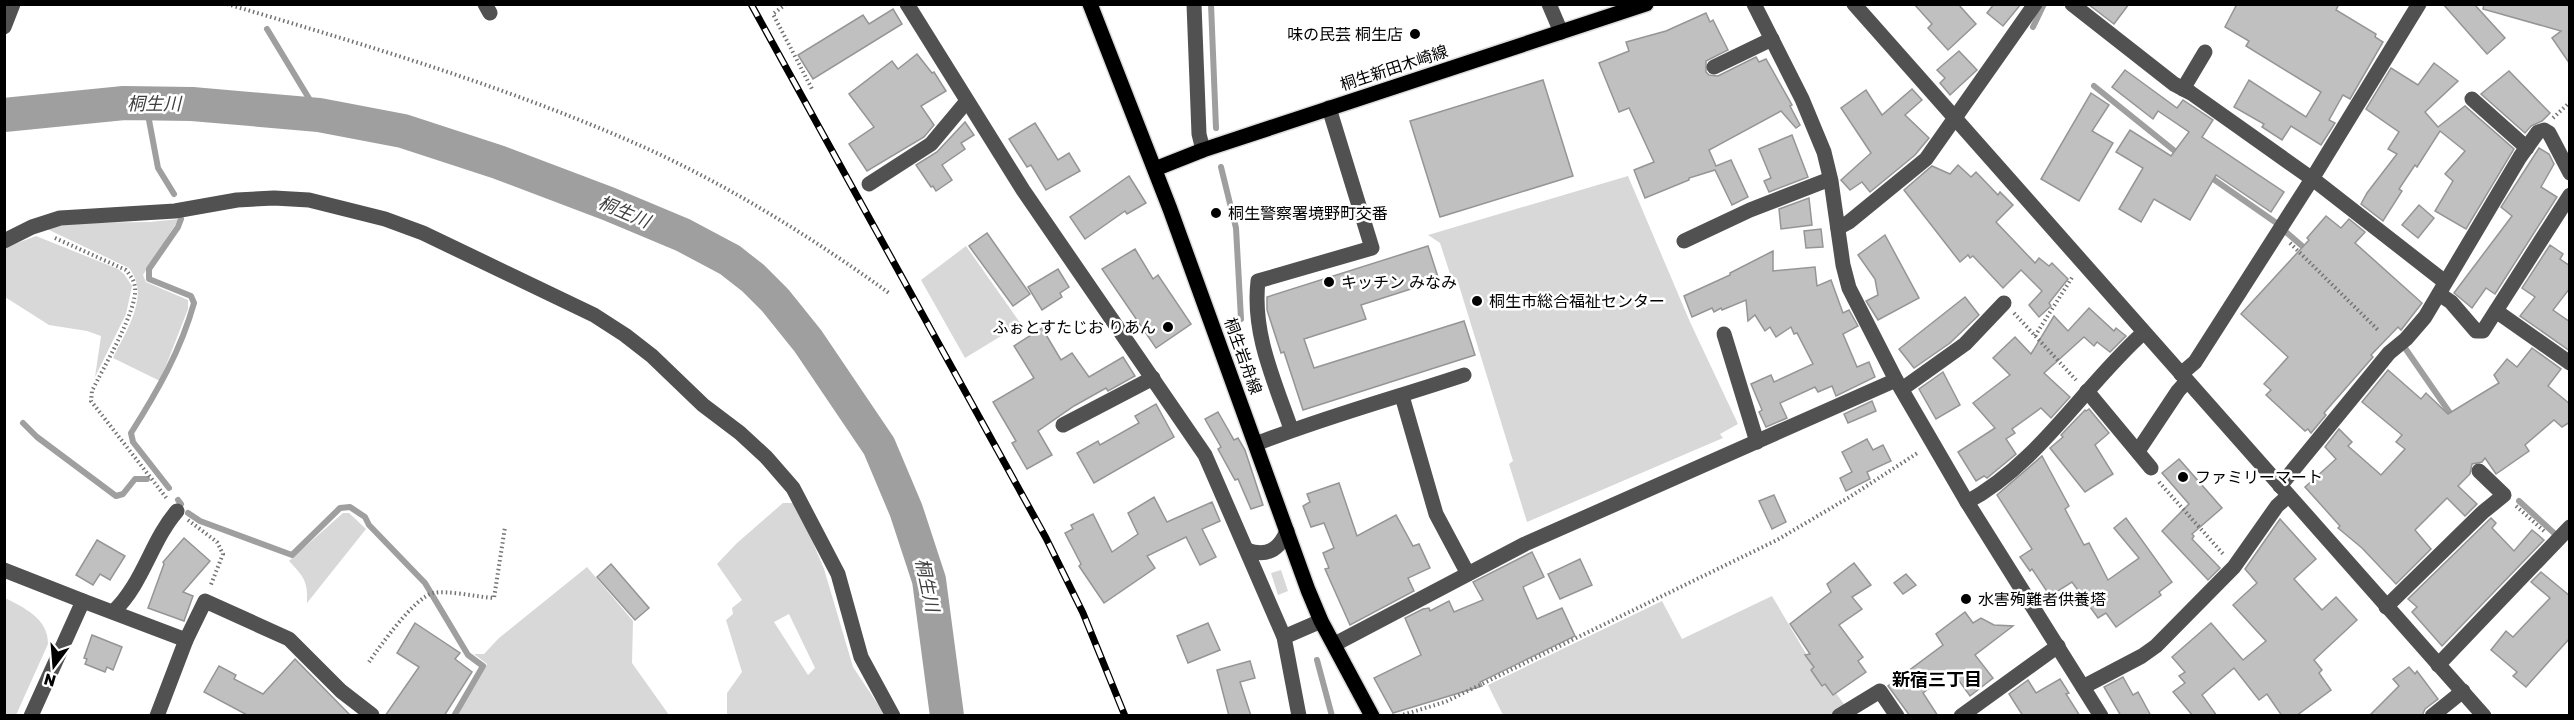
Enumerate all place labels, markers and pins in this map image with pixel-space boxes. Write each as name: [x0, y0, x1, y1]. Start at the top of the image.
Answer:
place label: 味の民芸 桐生店: [1287, 25, 1403, 44]
marker: 味の民芸 桐生店: [1408, 27, 1422, 41]
place label: 桐生警察署境野町交番: [1228, 204, 1388, 223]
marker: 桐生警察署境野町交番: [1209, 206, 1223, 220]
place label: キッチン みなみ: [1341, 273, 1457, 292]
marker: キッチン みなみ: [1322, 275, 1336, 289]
place label: 桐生市総合福祉センター: [1489, 292, 1665, 311]
marker: 桐生市総合福祉センター: [1470, 294, 1484, 308]
place label: ふぉとすたじお りあん: [993, 318, 1156, 337]
marker: ふぉとすたじお りあん: [1161, 320, 1175, 334]
place label: ファミリーマート: [2195, 468, 2323, 487]
marker: ファミリーマート: [2176, 470, 2190, 484]
place label: 水害殉難者供養塔: [1978, 590, 2106, 609]
marker: 水害殉難者供養塔: [1959, 592, 1973, 606]

